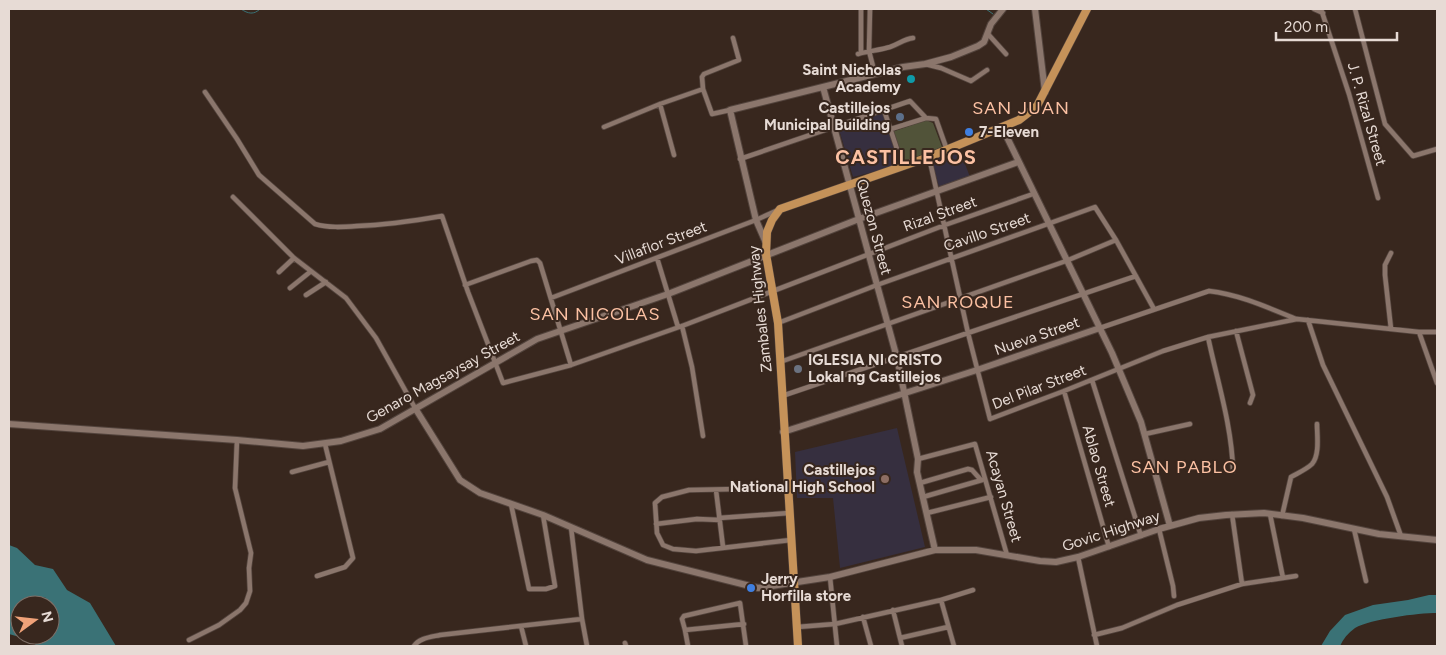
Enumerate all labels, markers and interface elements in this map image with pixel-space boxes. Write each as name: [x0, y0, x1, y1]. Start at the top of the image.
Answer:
scale bar: [1276, 10, 1397, 42]
text: 200 m: [1284, 18, 1328, 36]
street label: J. P. Rizal Street: [1344, 60, 1390, 168]
place label: Saint Nicholas Academy: [802, 61, 901, 96]
marker: Saint Nicholas Academy: [905, 73, 917, 85]
district label: SAN JUAN: [972, 97, 1070, 119]
place label: Castillejos Municipal Building: [764, 99, 890, 134]
marker: Castillejos Municipal Building: [894, 111, 906, 123]
place label: 7-Eleven: [979, 123, 1039, 141]
marker: 7-Eleven: [963, 126, 975, 138]
district label: CASTILLEJOS: [835, 145, 977, 169]
street label: Quezon Street: [853, 177, 896, 277]
street label: Rizal Street: [901, 192, 980, 236]
street label: Cavillo Street: [941, 209, 1033, 255]
street label: Villaflor Street: [613, 217, 710, 269]
street label: Zambales Highway: [744, 245, 776, 373]
district label: SAN ROQUE: [901, 291, 1015, 313]
district label: SAN NICOLAS: [530, 303, 660, 325]
street label: Nueva Street: [992, 313, 1082, 359]
street label: Genaro Magsaysay Street: [363, 327, 523, 427]
place label: IGLESIA NI CRISTO Lokal ng Castillejos: [808, 351, 942, 386]
street label: Del Pilar Street: [989, 361, 1089, 413]
marker: IGLESIA NI CRISTO Lokal ng Castillejos: [792, 363, 804, 375]
street label: Ablao Street: [1079, 423, 1119, 509]
street label: Acayan Street: [982, 448, 1026, 545]
district label: SAN PABLO: [1130, 456, 1238, 478]
place label: Castillejos National High School: [730, 461, 875, 496]
marker: Castillejos National High School: [879, 473, 891, 485]
street label: Govic Highway: [1060, 507, 1162, 555]
place label: Jerry Horfilla store: [761, 570, 852, 605]
marker: Jerry Horfilla store: [745, 582, 757, 594]
north arrow: [10, 595, 60, 645]
text: N: [37, 609, 57, 624]

